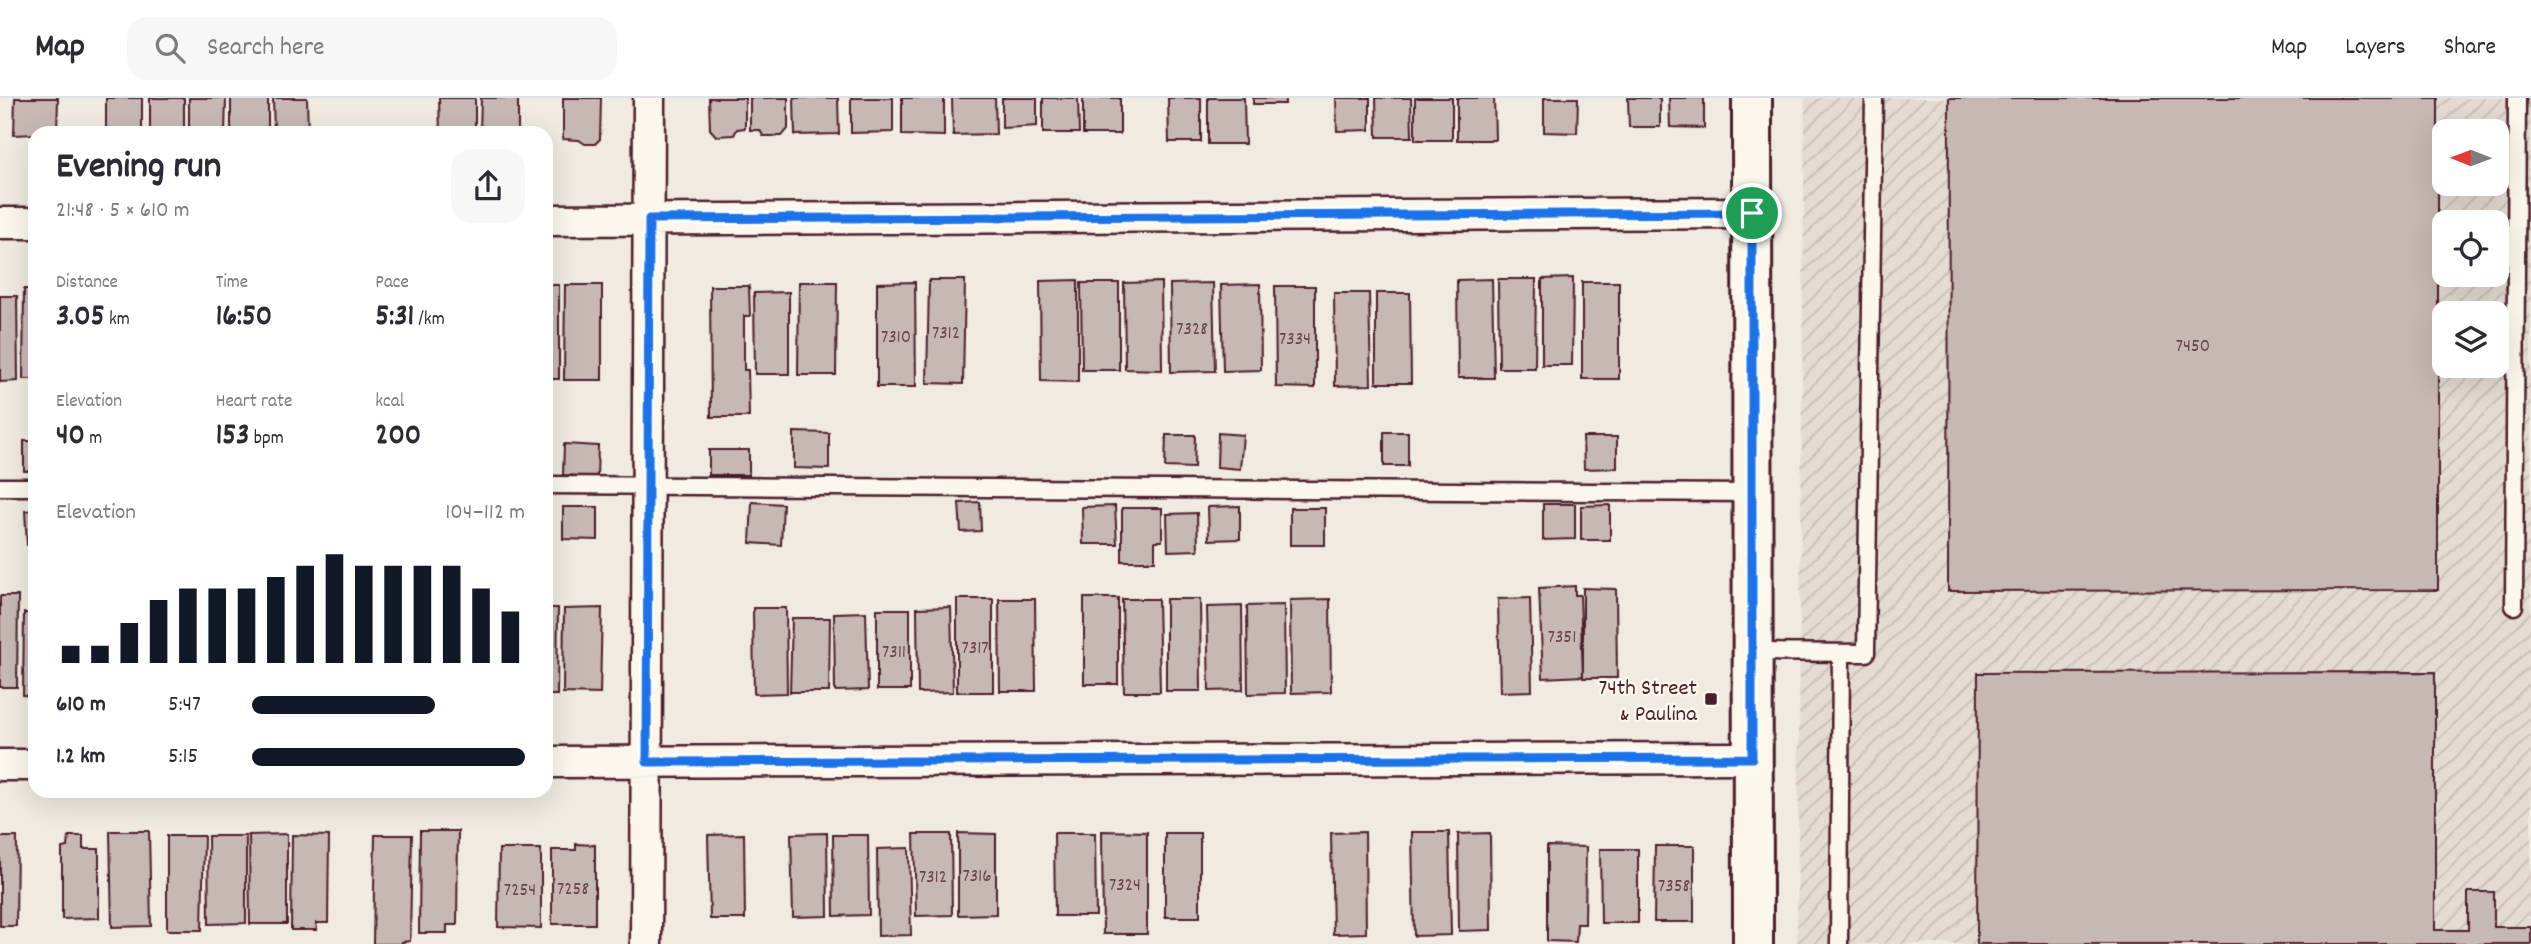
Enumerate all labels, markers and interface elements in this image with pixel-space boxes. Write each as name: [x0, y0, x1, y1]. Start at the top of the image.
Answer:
search box: [127, 17, 617, 80]
text: Map: [35, 25, 85, 72]
icon: search: [151, 29, 189, 67]
text: Search here: [207, 30, 325, 67]
text: Map: [2271, 31, 2307, 65]
text: Layers: [2345, 31, 2406, 65]
text: Share: [2444, 31, 2496, 65]
north arrow: [2432, 119, 2510, 196]
map controls: [2432, 119, 2509, 378]
text: Evening run: [56, 141, 221, 196]
button: share: [451, 149, 525, 223]
pin: [1722, 183, 1782, 243]
icon: arrive: [1733, 194, 1771, 232]
text: 21:48 · 5 × 610 m: [56, 195, 190, 228]
button: locate: [2432, 210, 2509, 287]
text: Distance: [56, 270, 118, 297]
text: Time: [216, 270, 248, 297]
text: Pace: [375, 270, 409, 297]
text: 3.05: [56, 297, 105, 340]
text: 16:50: [216, 297, 272, 340]
text: 5:31: [375, 297, 414, 340]
button: layers: [2432, 301, 2509, 378]
text: km: [105, 307, 130, 334]
text: /km: [414, 307, 445, 334]
house number: 7328: [1176, 317, 1208, 344]
house number: 7312: [932, 321, 960, 348]
house number: 7310: [881, 325, 911, 352]
house number: 7334: [1279, 327, 1311, 354]
house number: 7450: [2176, 334, 2210, 361]
text: Elevation: [56, 389, 122, 416]
text: Heart rate: [216, 389, 292, 416]
text: kcal: [375, 389, 404, 416]
text: 40: [56, 416, 85, 459]
text: 153: [216, 416, 249, 459]
text: 200: [375, 416, 421, 459]
text: m: [85, 426, 102, 453]
text: bpm: [249, 426, 284, 453]
text: Elevation: [56, 497, 136, 530]
text: 104–112 m: [445, 497, 525, 530]
house number: 7351: [1548, 625, 1576, 652]
house number: 7317: [961, 636, 989, 663]
house number: 7311: [882, 640, 906, 667]
place label: 74th Street & Paulina: [1598, 673, 1698, 732]
text: 610 m: [56, 689, 106, 722]
text: 5:47: [168, 689, 201, 722]
marker: 74th Street & Paulina: [1703, 691, 1719, 707]
text: 1.2 km: [56, 741, 105, 774]
text: 5:15: [168, 741, 198, 774]
house number: 7316: [962, 864, 992, 891]
house number: 7312: [919, 865, 947, 892]
house number: 7324: [1109, 873, 1141, 900]
house number: 7358: [1658, 874, 1690, 901]
house number: 7258: [557, 877, 589, 904]
house number: 7254: [504, 878, 536, 905]

